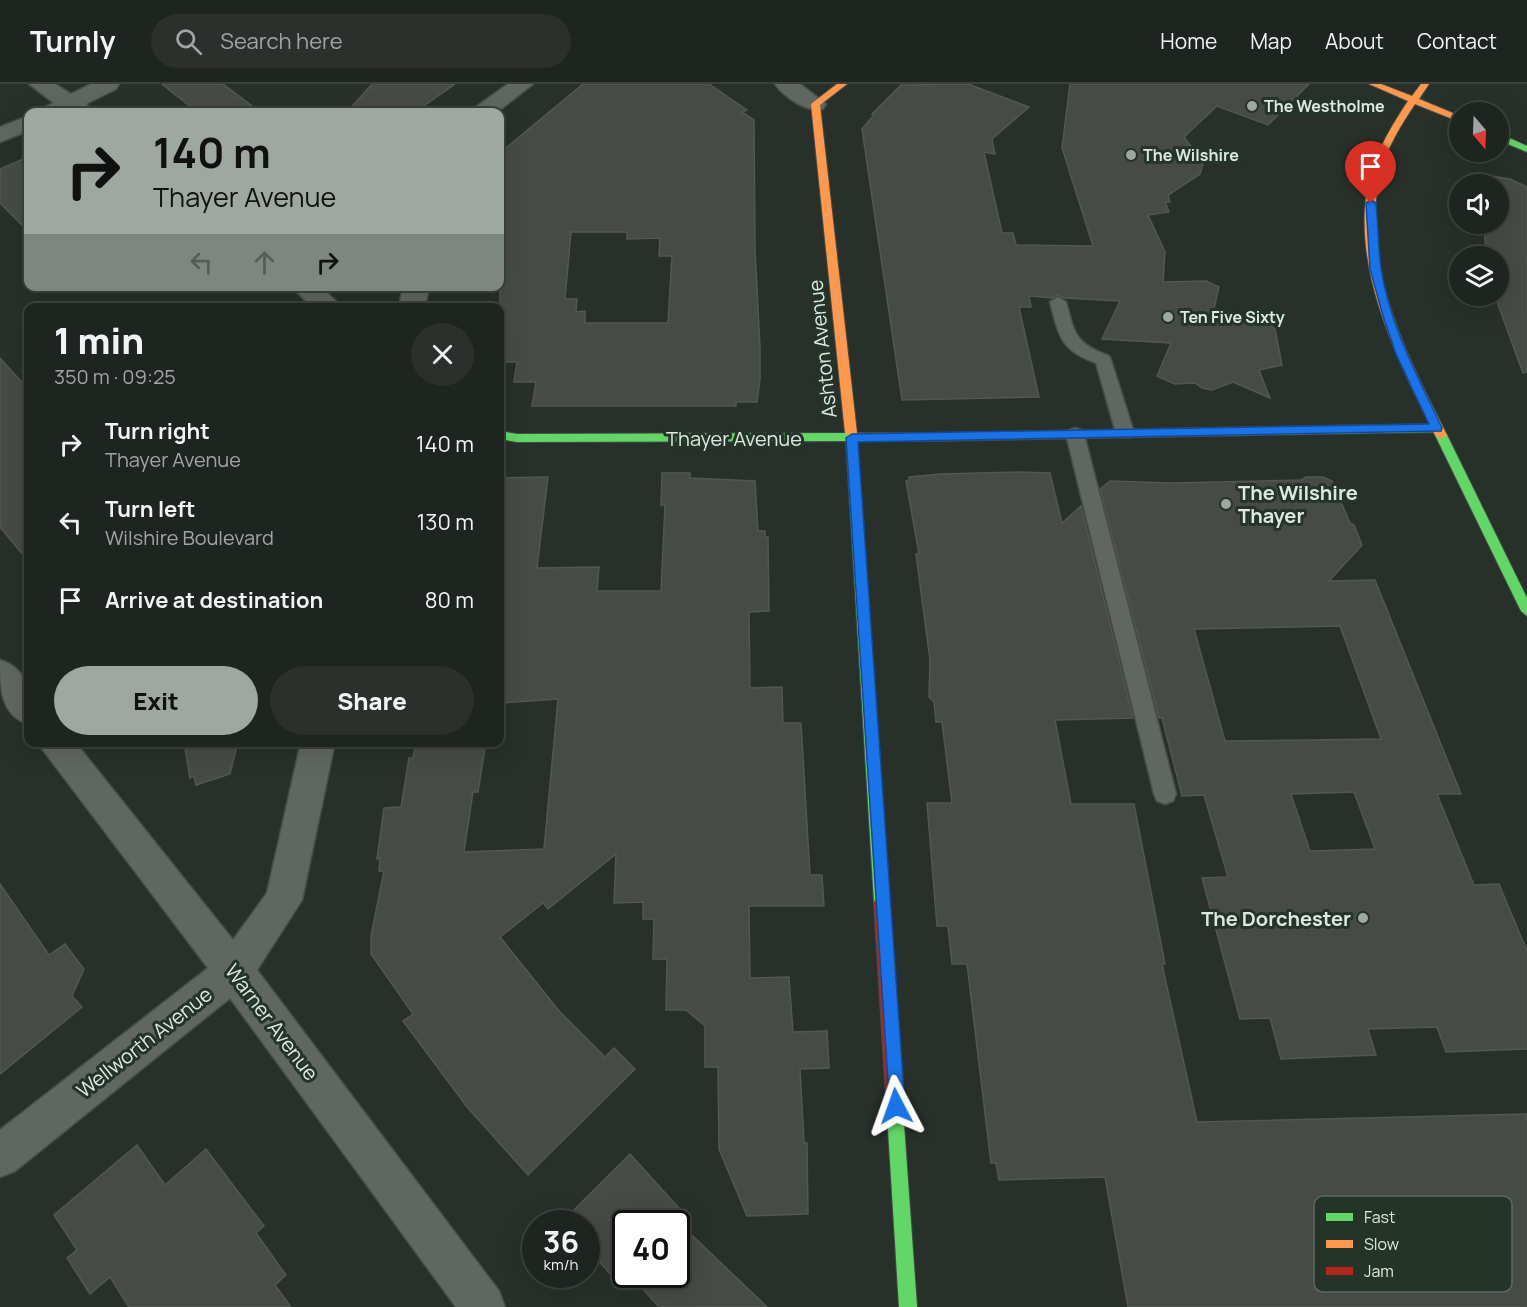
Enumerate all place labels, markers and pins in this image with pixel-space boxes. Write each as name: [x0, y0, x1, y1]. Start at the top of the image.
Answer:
place label: The Westholme: [1264, 95, 1385, 117]
marker: The Westholme: [1245, 99, 1259, 113]
pin: [1345, 141, 1396, 203]
place label: The Wilshire: [1143, 144, 1239, 166]
marker: The Wilshire: [1124, 148, 1138, 162]
place label: Ten Five Sixty: [1180, 306, 1285, 328]
marker: Ten Five Sixty: [1161, 310, 1175, 324]
place label: The Wilshire Thayer: [1238, 479, 1358, 529]
marker: The Wilshire Thayer: [1219, 497, 1233, 511]
place label: The Dorchester: [1201, 905, 1351, 932]
marker: The Dorchester: [1356, 911, 1370, 925]

